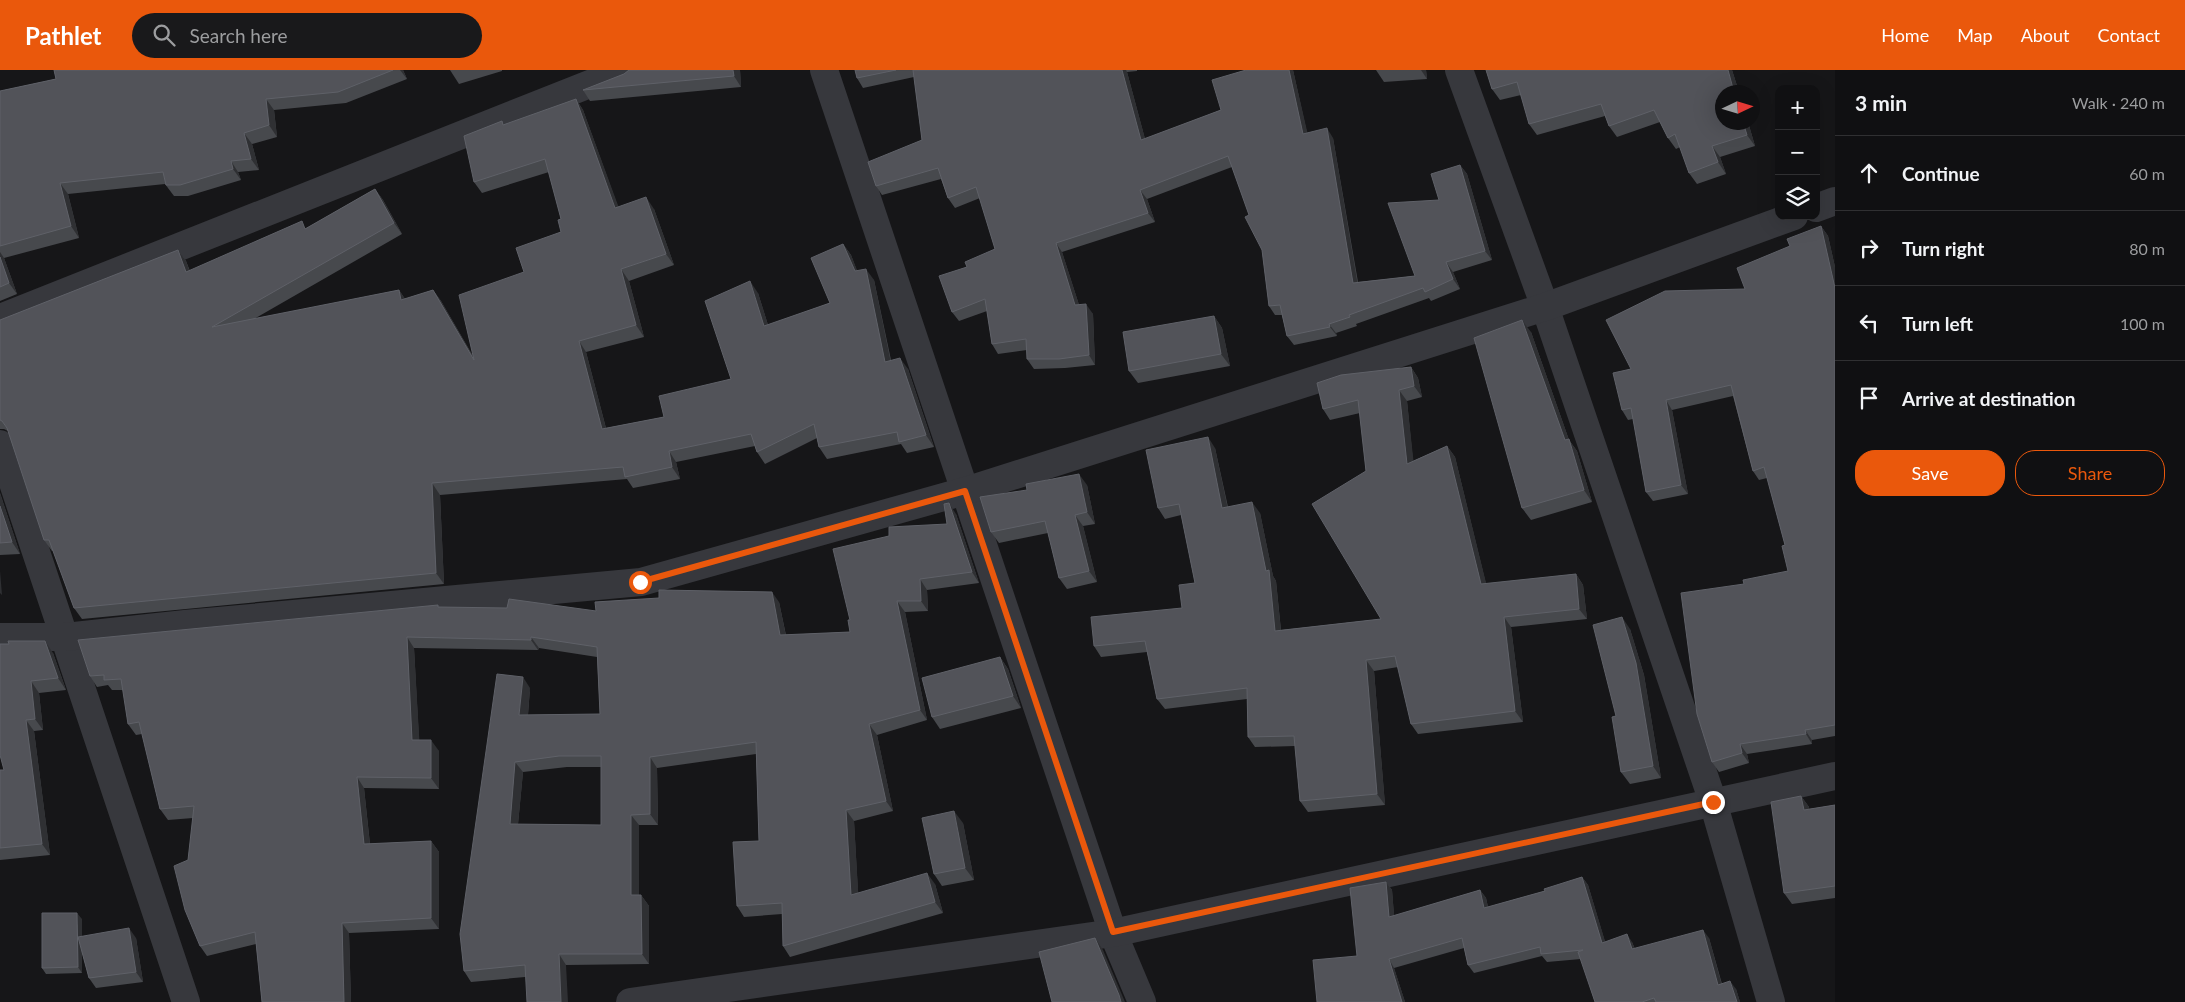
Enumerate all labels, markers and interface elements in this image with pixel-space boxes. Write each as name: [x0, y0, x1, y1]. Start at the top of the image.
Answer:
search box: [132, 13, 482, 58]
text: Pathlet: [25, 21, 102, 50]
icon: search: [150, 21, 178, 49]
text: Search here: [190, 24, 288, 47]
text: Home: [1881, 24, 1929, 46]
text: Map: [1957, 24, 1993, 46]
text: About: [2021, 24, 2070, 46]
text: Contact: [2098, 24, 2160, 46]
north arrow: [1715, 85, 1760, 130]
map controls: [1775, 85, 1820, 220]
button: +: [1775, 85, 1820, 130]
text: 3 min: [1855, 90, 1907, 115]
text: Walk · 240 m: [2072, 93, 2165, 112]
button: −: [1775, 130, 1820, 175]
icon: ahead: [1855, 159, 1883, 187]
text: Continue: [1902, 162, 1980, 185]
text: 60 m: [2129, 164, 2165, 183]
button: layers: [1775, 175, 1820, 220]
icon: right: [1855, 234, 1883, 262]
text: Turn right: [1902, 237, 1984, 260]
text: 80 m: [2129, 239, 2165, 258]
icon: left: [1855, 309, 1883, 337]
text: Turn left: [1902, 312, 1973, 335]
text: 100 m: [2120, 314, 2165, 333]
icon: arrive: [1855, 384, 1883, 412]
text: Arrive at destination: [1902, 387, 2075, 410]
button: Save: [1855, 450, 2005, 496]
button: Share: [2015, 450, 2165, 496]
route start: [629, 571, 652, 594]
route end: [1702, 791, 1725, 814]

